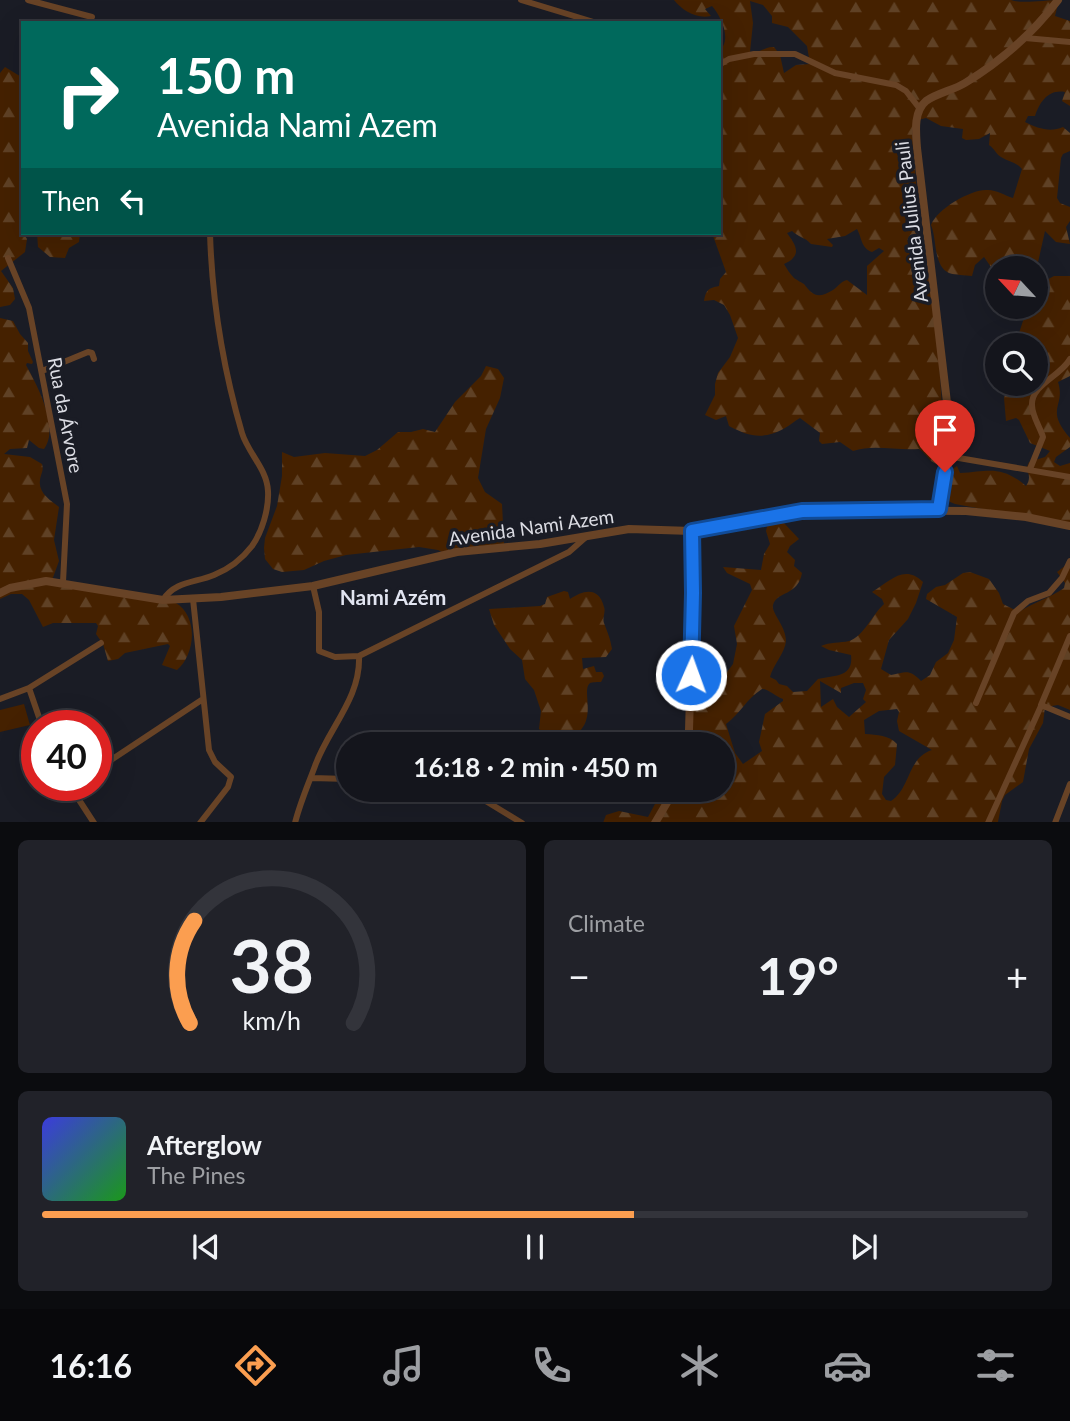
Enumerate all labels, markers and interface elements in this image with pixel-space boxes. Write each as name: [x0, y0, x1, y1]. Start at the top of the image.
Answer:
text: 150 m: [157, 46, 295, 104]
icon: right: [42, 49, 133, 140]
text: Avenida Nami Azem: [157, 105, 438, 144]
street label: Avenida Julius Pauli: [890, 140, 932, 304]
icon: left: [114, 182, 152, 220]
text: Then: [42, 185, 100, 217]
north arrow: [985, 256, 1048, 318]
map controls: [985, 256, 1048, 396]
button: search: [985, 333, 1048, 396]
street label: Rua da Árvore: [44, 355, 88, 475]
pin: [915, 400, 975, 472]
icon: arrive: [926, 411, 964, 449]
street label: Avenida Nami Azem: [447, 504, 615, 550]
district label: Nami Azém: [340, 584, 446, 609]
position arrow: [654, 638, 728, 712]
speed limit sign: 40: [21, 710, 112, 801]
text: 16:18 · 2 min · 450 m: [413, 751, 658, 783]
text: Climate: [568, 909, 645, 937]
text: 38: [230, 921, 314, 1009]
text: 19°: [757, 944, 839, 1006]
text: −: [568, 953, 590, 999]
text: +: [1006, 953, 1028, 999]
text: km/h: [243, 1004, 301, 1034]
text: Afterglow: [147, 1129, 262, 1161]
text: The Pines: [147, 1161, 245, 1189]
icon: previous: [187, 1228, 225, 1266]
icon: pause: [516, 1228, 554, 1266]
icon: next: [845, 1228, 883, 1266]
icon: directions: [231, 1341, 280, 1390]
icon: music: [379, 1341, 428, 1390]
icon: phone: [527, 1341, 576, 1390]
icon: climate: [675, 1341, 724, 1390]
icon: car: [823, 1341, 872, 1390]
icon: filters: [971, 1341, 1020, 1390]
text: 16:16: [50, 1346, 132, 1385]

